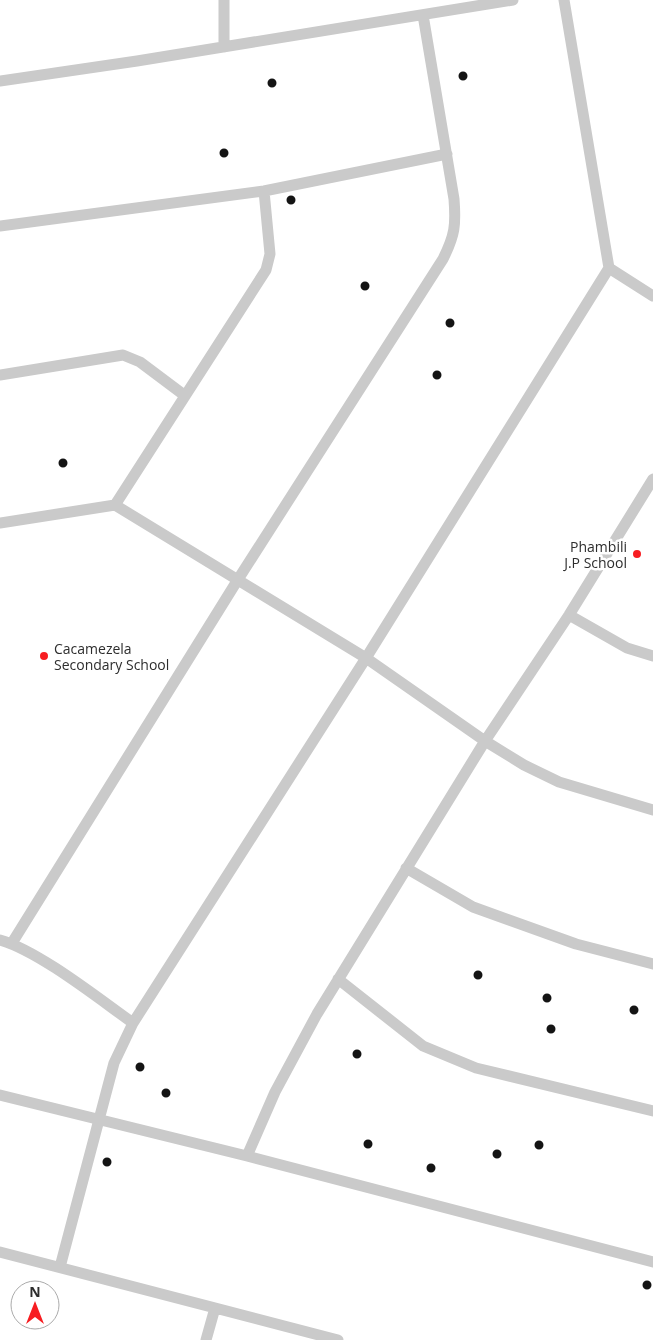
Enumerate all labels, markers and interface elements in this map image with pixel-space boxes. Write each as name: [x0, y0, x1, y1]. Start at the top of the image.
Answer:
place label: Phambili J.P School: [562, 537, 627, 572]
marker: Phambili J.P School: [631, 548, 643, 560]
place label: Cacamezela Secondary School: [54, 639, 169, 674]
marker: Cacamezela Secondary School: [38, 650, 50, 662]
north arrow: [10, 1280, 60, 1330]
text: N: [29, 1282, 41, 1301]

